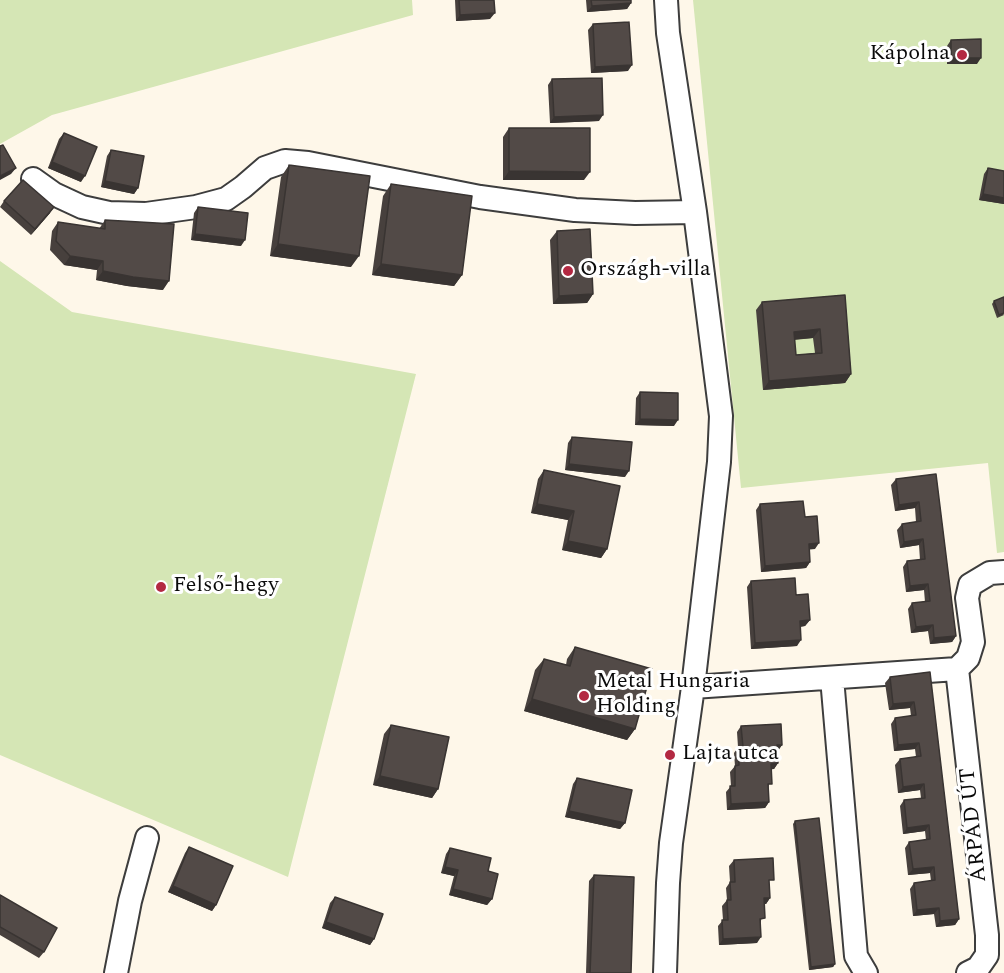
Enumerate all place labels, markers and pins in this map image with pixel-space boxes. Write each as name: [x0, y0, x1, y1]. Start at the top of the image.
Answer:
place label: Kápolna: [869, 42, 950, 68]
marker: Kápolna: [955, 48, 969, 62]
place label: Országh-villa: [580, 258, 711, 284]
marker: Országh-villa: [561, 264, 575, 278]
place label: Felső-hegy: [173, 574, 279, 600]
marker: Felső-hegy: [154, 580, 168, 594]
place label: Metal Hungaria Holding: [596, 670, 750, 722]
marker: Metal Hungaria Holding: [577, 689, 591, 703]
place label: Lajta utca: [682, 742, 779, 768]
marker: Lajta utca: [663, 748, 677, 762]

